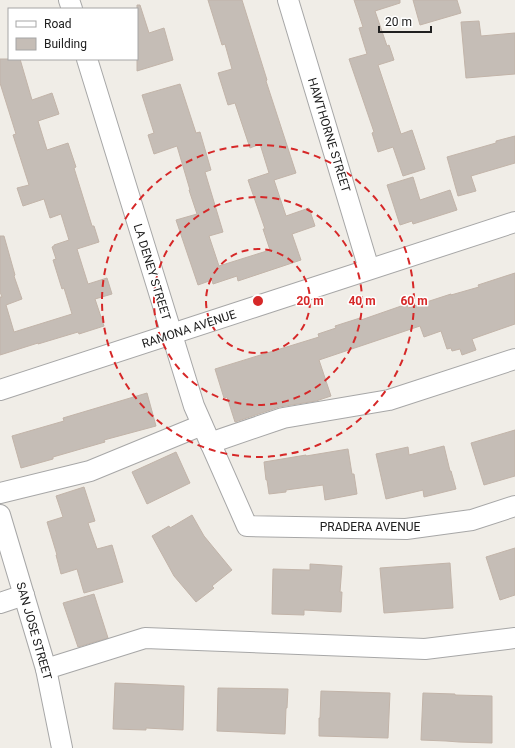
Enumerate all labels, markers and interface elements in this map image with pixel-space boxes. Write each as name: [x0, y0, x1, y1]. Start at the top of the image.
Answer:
legend: [8, 8, 138, 60]
scale bar: [379, 8, 431, 34]
text: 20 m: [385, 15, 412, 29]
text: Road: [44, 17, 72, 31]
text: Building: [44, 37, 87, 51]
street label: HAWTHORNE STREET: [305, 76, 353, 194]
street label: LA DENEY STREET: [131, 222, 173, 322]
centre of rings: [251, 294, 265, 308]
text: 20 m: [296, 294, 324, 308]
text: 40 m: [348, 294, 376, 308]
text: 60 m: [400, 294, 428, 308]
street label: RAMONA AVENUE: [140, 307, 238, 351]
street label: PRADERA AVENUE: [320, 520, 420, 534]
street label: SAN JOSE STREET: [13, 581, 55, 681]

